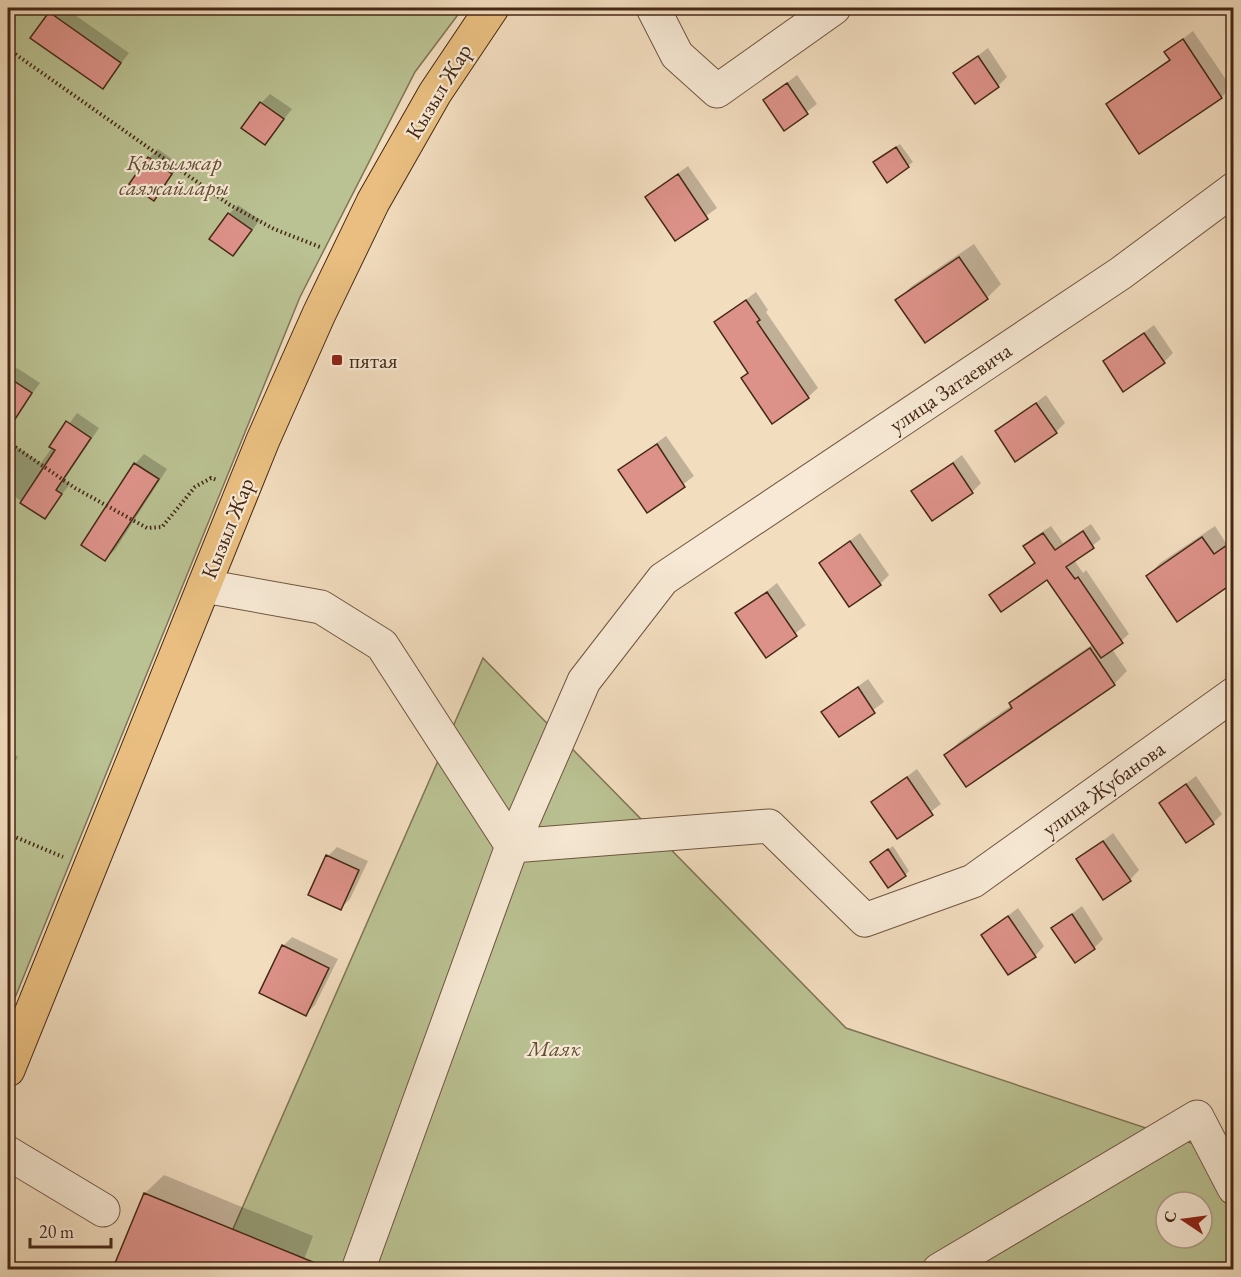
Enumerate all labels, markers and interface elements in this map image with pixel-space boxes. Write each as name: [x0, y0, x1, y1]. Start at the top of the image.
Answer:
street label: Кызыл Жар: [399, 38, 478, 144]
park label: Қызылжар саяжайлары: [119, 148, 229, 202]
street label: улица Затаевича: [883, 336, 1017, 439]
place label: пятая: [349, 346, 398, 375]
marker: пятая: [330, 353, 344, 367]
street label: Кызыл Жар: [194, 473, 261, 583]
street label: улица Жубанова: [1036, 734, 1171, 843]
park label: Маяк: [525, 1034, 581, 1063]
north arrow: [1154, 1190, 1214, 1250]
text: С: [1158, 1209, 1181, 1225]
scale bar: [30, 1211, 111, 1249]
text: 20 m: [39, 1220, 74, 1243]

